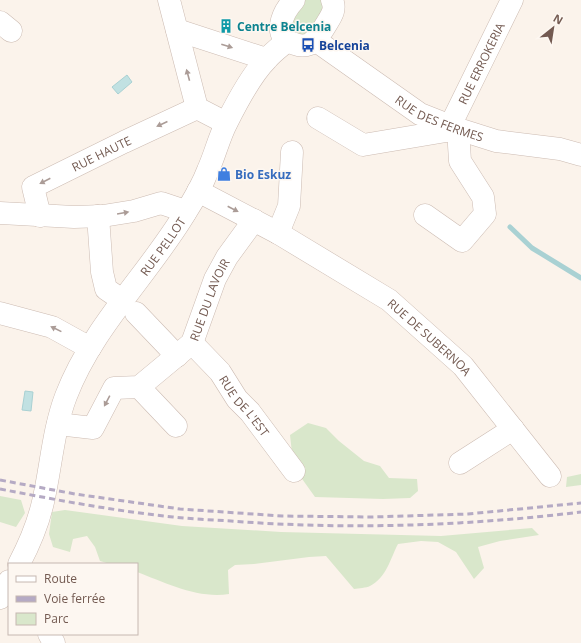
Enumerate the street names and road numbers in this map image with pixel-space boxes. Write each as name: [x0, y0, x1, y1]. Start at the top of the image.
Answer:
street label: RUE ERROKERIA: [454, 19, 508, 107]
street label: RUE DES FERMES: [392, 91, 486, 145]
street label: RUE HAUTE: [69, 131, 134, 175]
street label: RUE PELLOT: [136, 213, 189, 279]
street label: RUE DU LAVOIR: [185, 255, 234, 343]
street label: RUE DE SUBERNOA: [384, 294, 476, 379]
street label: RUE DE L'EST: [216, 372, 274, 440]

